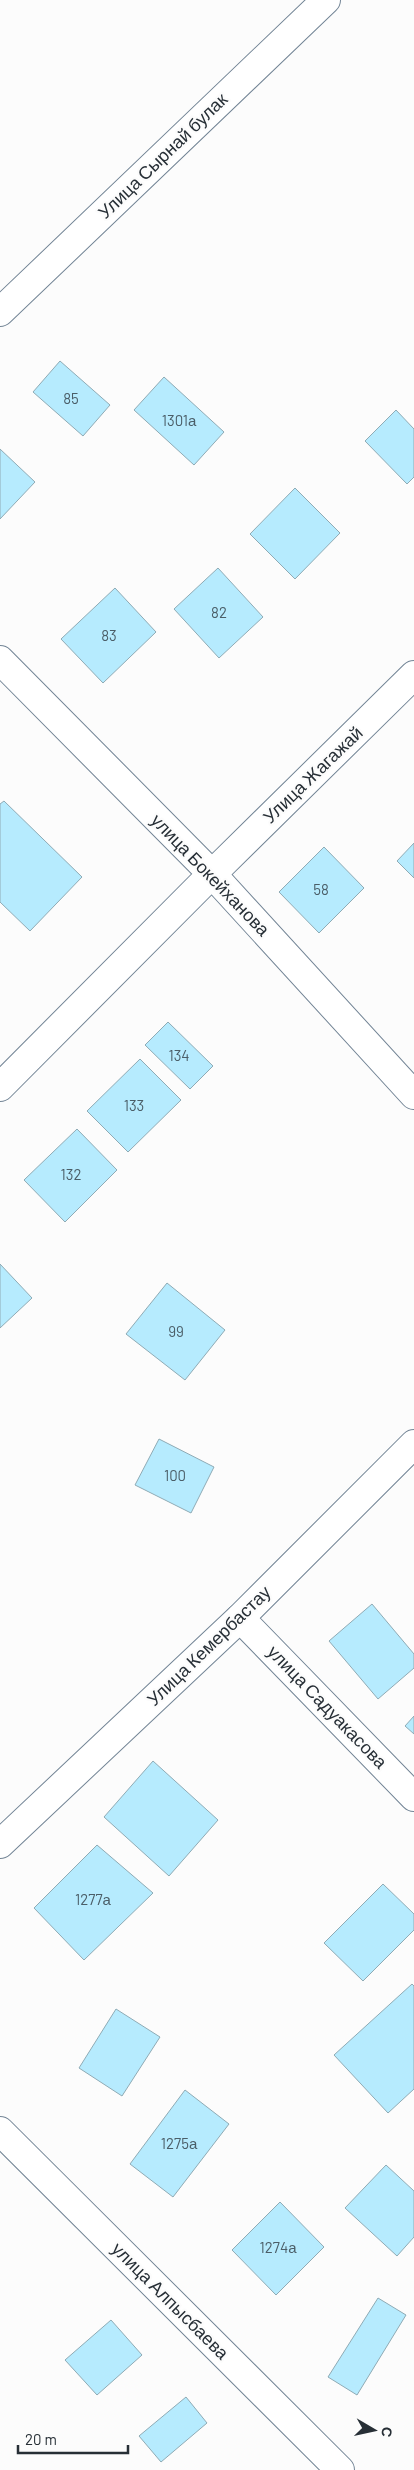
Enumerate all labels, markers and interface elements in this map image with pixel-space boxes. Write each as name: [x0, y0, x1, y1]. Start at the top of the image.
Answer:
street label: Улица Сырнай булак: [93, 88, 232, 223]
house number: 85: [63, 389, 79, 407]
house number: 1301а: [162, 411, 197, 429]
house number: 82: [211, 603, 227, 621]
house number: 83: [101, 626, 117, 644]
street label: Улица Жагажай: [258, 721, 367, 827]
street label: улица Бокейханова: [147, 809, 275, 941]
house number: 58: [313, 880, 329, 898]
house number: 134: [168, 1046, 190, 1064]
house number: 133: [124, 1096, 144, 1114]
house number: 132: [60, 1165, 82, 1183]
house number: 99: [168, 1322, 184, 1340]
house number: 100: [164, 1466, 186, 1484]
street label: Улица Кемербастау: [142, 1581, 275, 1710]
street label: улица Садуакасова: [263, 1640, 393, 1773]
house number: 1277а: [75, 1890, 112, 1908]
house number: 1275а: [161, 2134, 198, 2152]
street label: улица Алпысбаева: [108, 2237, 235, 2364]
house number: 1274а: [260, 2238, 297, 2256]
north arrow: [349, 2405, 399, 2455]
scale bar: [18, 2422, 128, 2454]
text: С: [378, 2426, 397, 2438]
text: 20 m: [25, 2430, 57, 2448]

